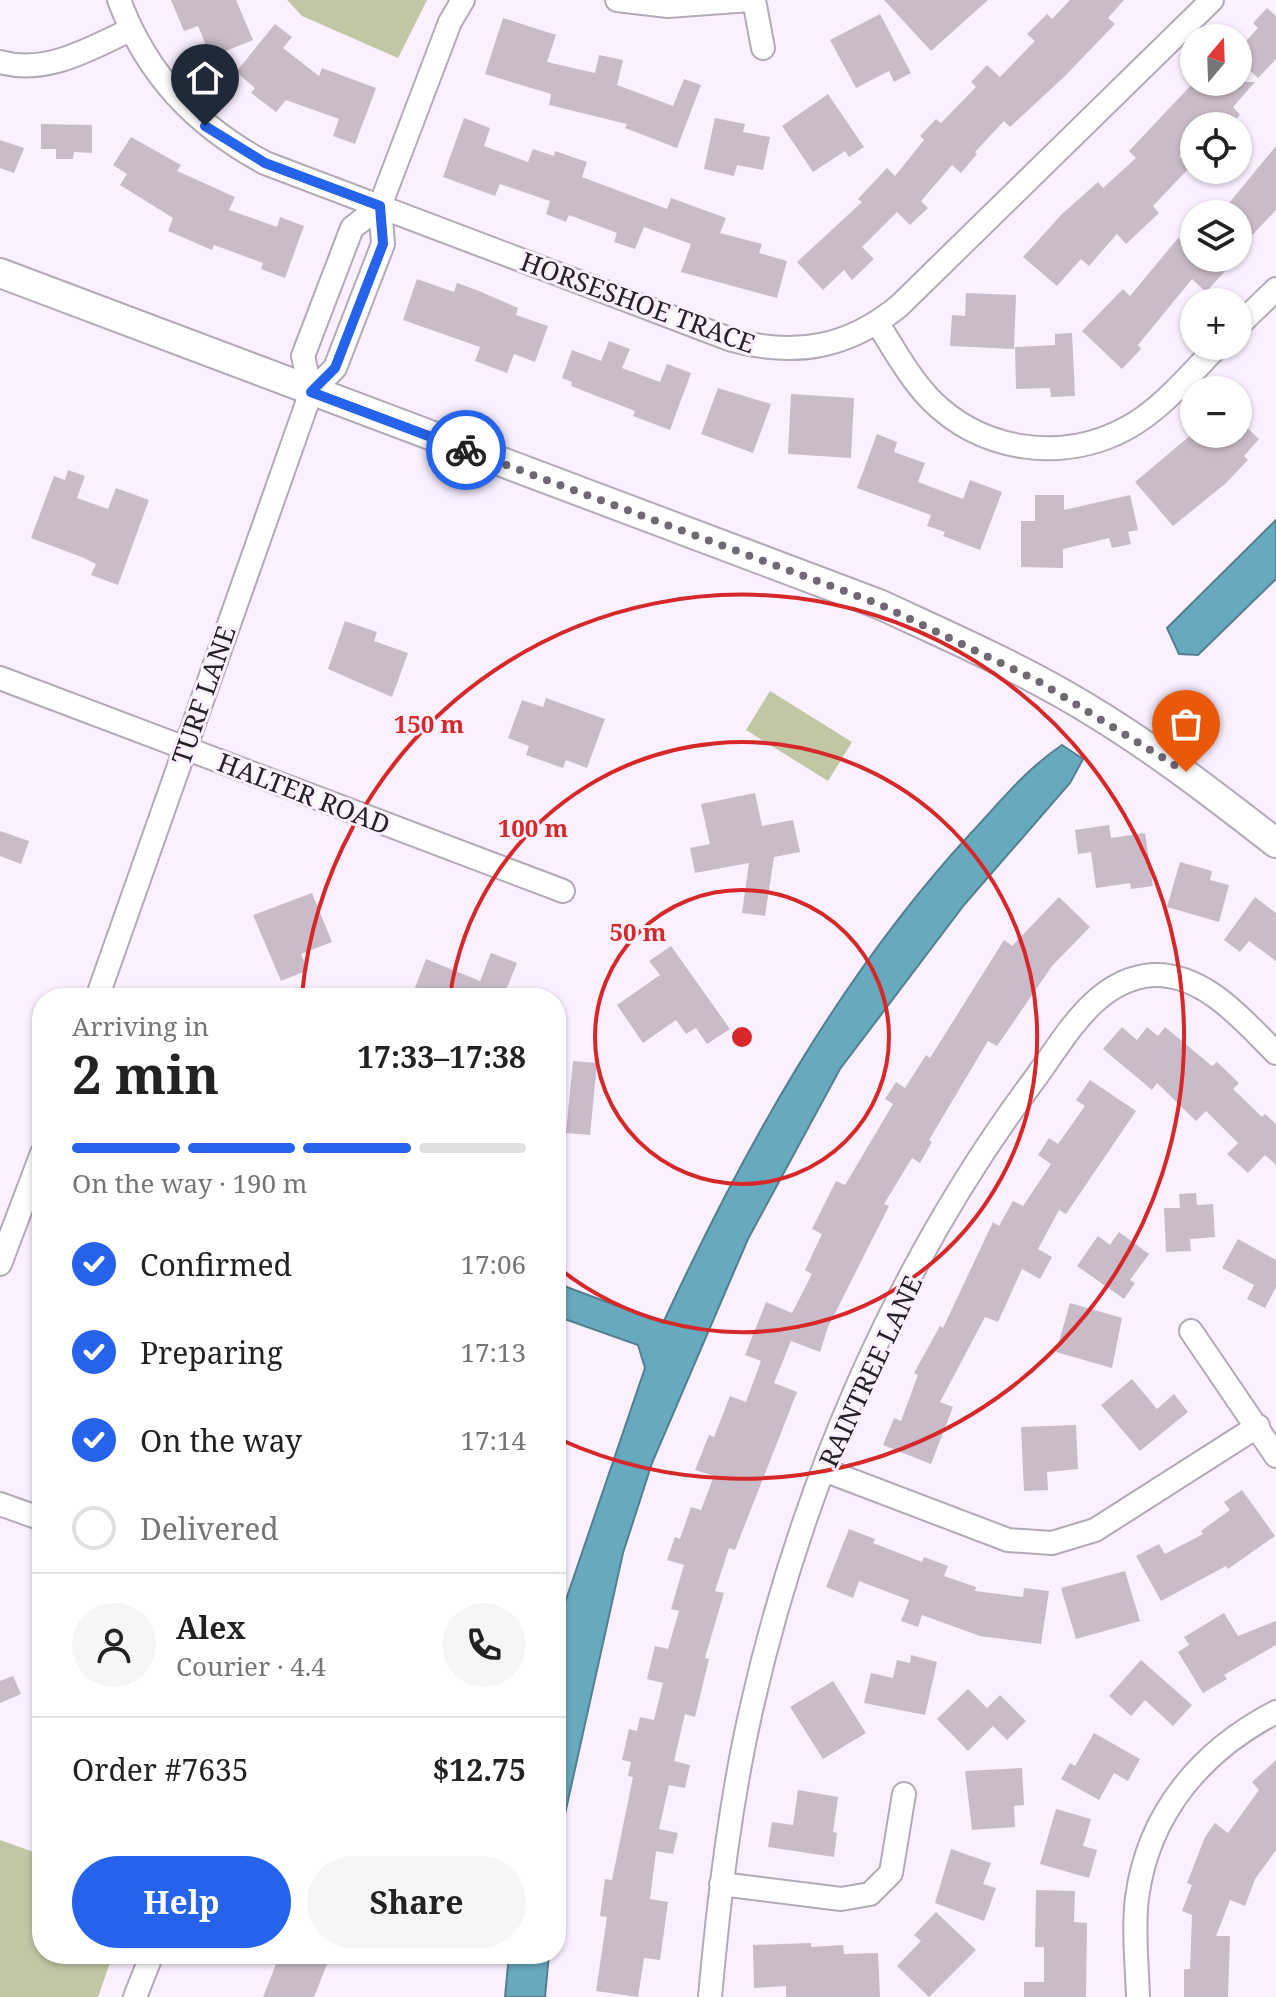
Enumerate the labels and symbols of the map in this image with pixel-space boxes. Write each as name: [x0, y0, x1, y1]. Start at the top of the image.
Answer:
north arrow: [1180, 24, 1252, 96]
pin: [171, 44, 239, 126]
street label: HORSESHOE TRACE: [516, 243, 760, 361]
courier: [426, 410, 506, 490]
street label: TURF LANE: [162, 621, 244, 769]
pin: [1152, 690, 1220, 772]
text: 150 m: [394, 707, 465, 740]
street label: HALTER ROAD: [213, 744, 395, 842]
text: 100 m: [498, 811, 569, 844]
text: 50 m: [609, 915, 667, 948]
centre of rings: [728, 1023, 756, 1051]
street label: RAINTREE LANE: [810, 1269, 930, 1473]

